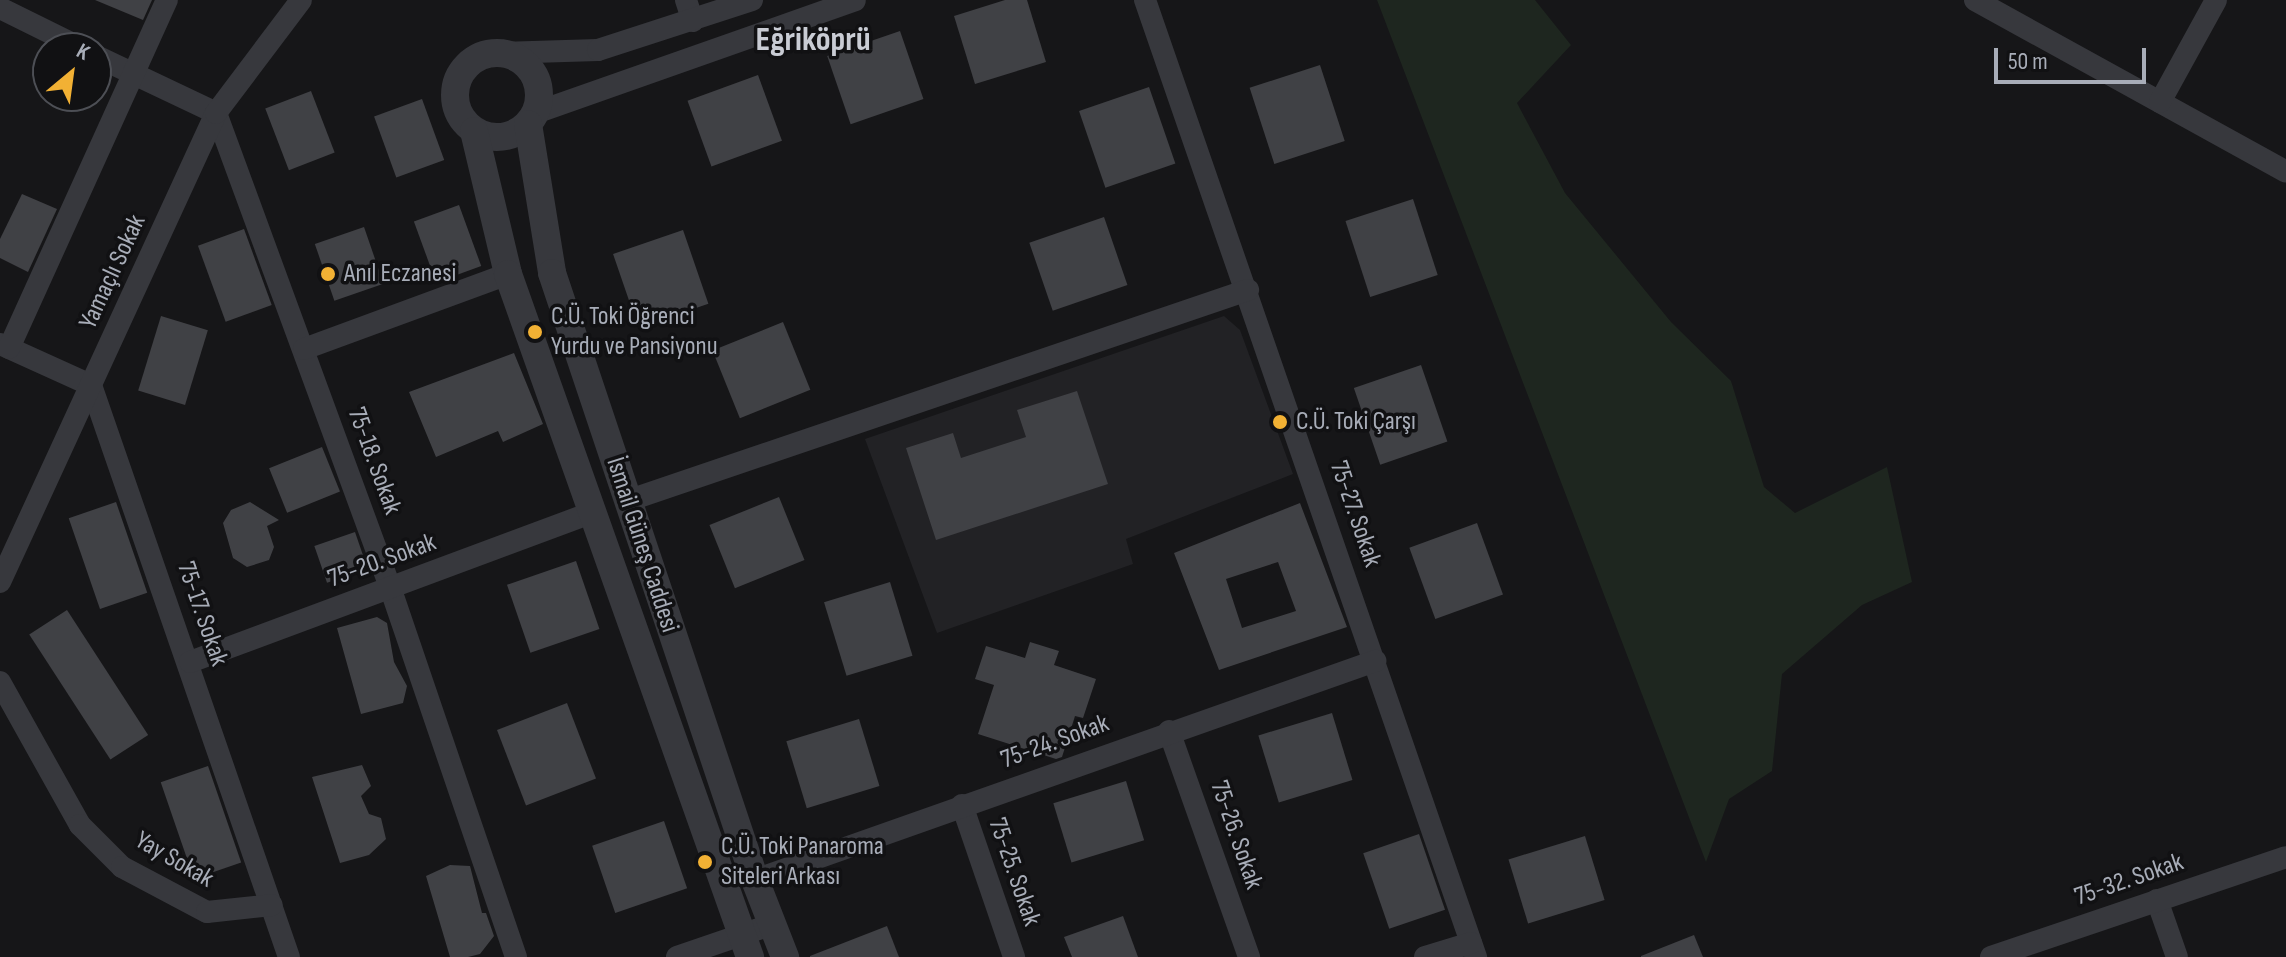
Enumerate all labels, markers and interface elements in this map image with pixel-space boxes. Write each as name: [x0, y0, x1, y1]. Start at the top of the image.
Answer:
district label: Eğriköprü: [755, 20, 871, 60]
north arrow: [32, 32, 112, 112]
scale bar: [1998, 32, 2150, 82]
text: K: [72, 38, 94, 67]
text: 50 m: [2008, 47, 2048, 76]
street label: Yamaçlı Sokak: [73, 210, 153, 334]
place label: Anıl Eczanesi: [344, 258, 456, 290]
marker: Anıl Eczanesi: [319, 265, 337, 283]
place label: C.Ü. Toki Öğrenci Yurdu ve Pansiyonu: [551, 301, 718, 362]
marker: C.Ü. Toki Öğrenci Yurdu ve Pansiyonu: [526, 323, 544, 341]
street label: 75-18. Sokak: [340, 403, 408, 519]
place label: C.Ü. Toki Çarşı: [1296, 406, 1416, 438]
marker: C.Ü. Toki Çarşı: [1271, 413, 1289, 431]
street label: İsmail Güneş Caddesi: [599, 453, 685, 637]
street label: 75-27. Sokak: [1322, 457, 1388, 571]
street label: 75-20. Sokak: [324, 527, 440, 595]
street label: 75-17. Sokak: [170, 558, 234, 670]
street label: 75-24. Sokak: [997, 708, 1113, 776]
street label: 75-26. Sokak: [1203, 777, 1269, 893]
street label: 75-25. Sokak: [981, 814, 1047, 930]
street label: Yay Sokak: [129, 825, 219, 895]
place label: C.Ü. Toki Panaroma Siteleri Arkası: [721, 831, 884, 892]
street label: 75-32. Sokak: [2071, 847, 2187, 913]
marker: C.Ü. Toki Panaroma Siteleri Arkası: [696, 853, 714, 871]

